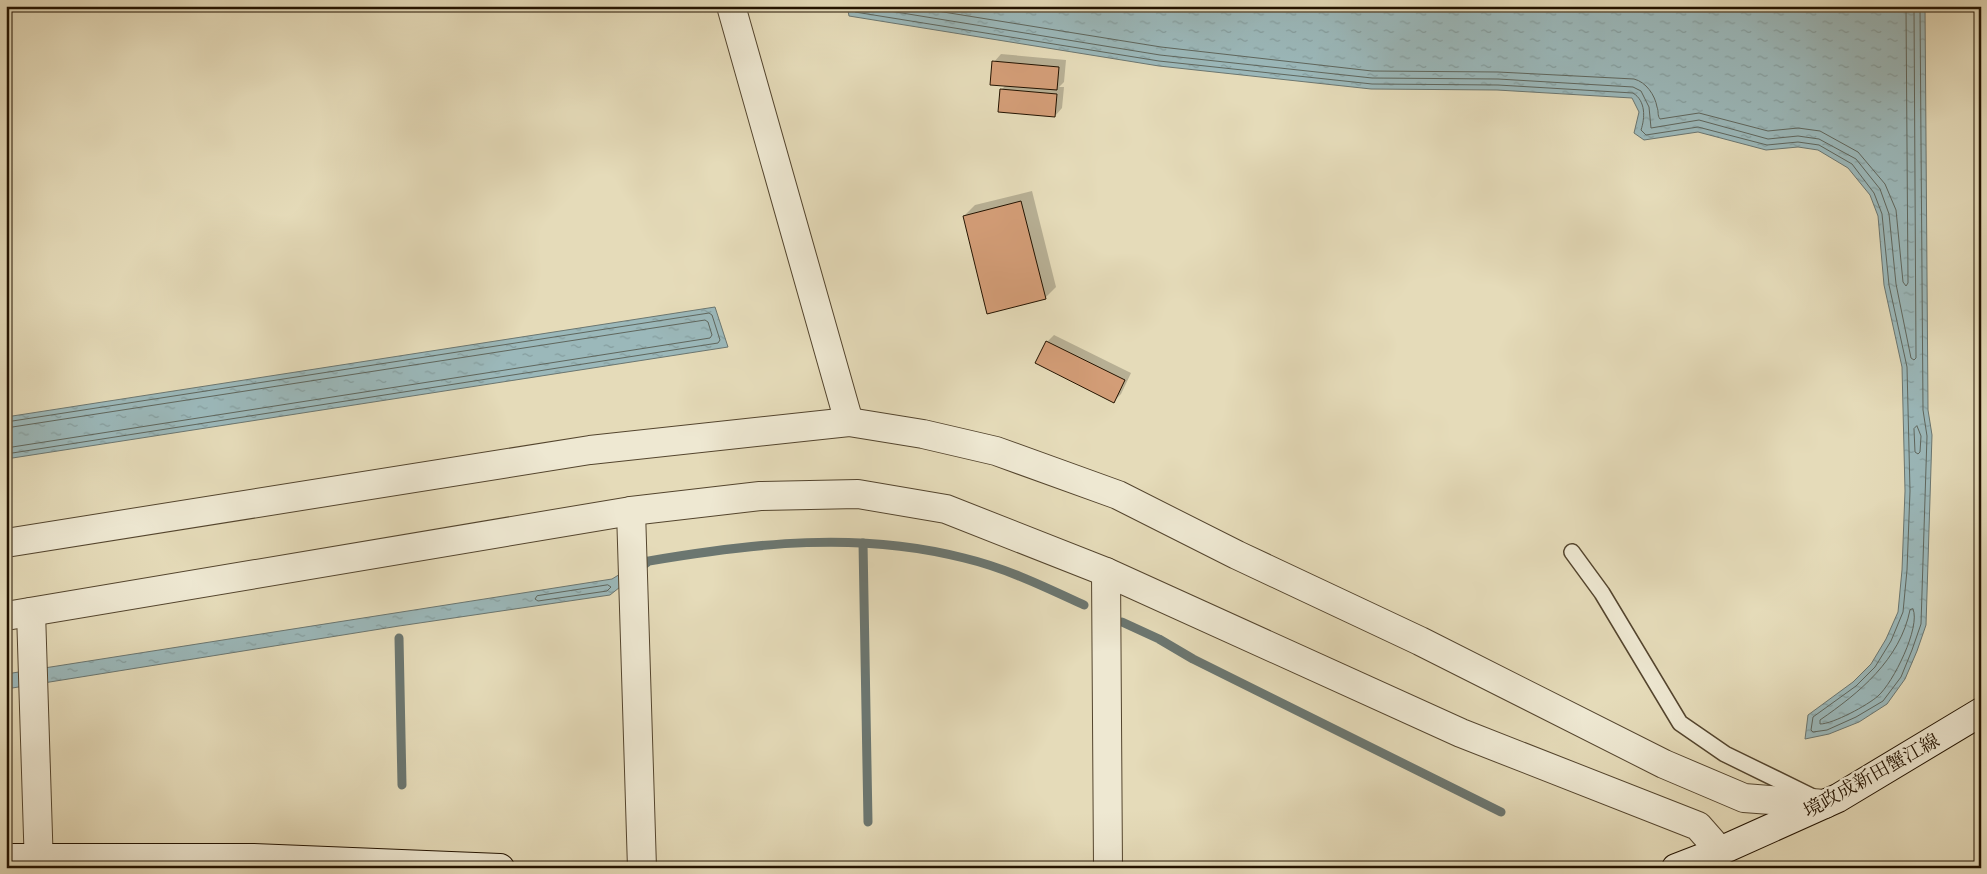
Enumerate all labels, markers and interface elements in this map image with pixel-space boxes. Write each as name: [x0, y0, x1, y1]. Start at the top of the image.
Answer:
street label: 境政成新田蟹江線: [1799, 728, 1944, 824]

